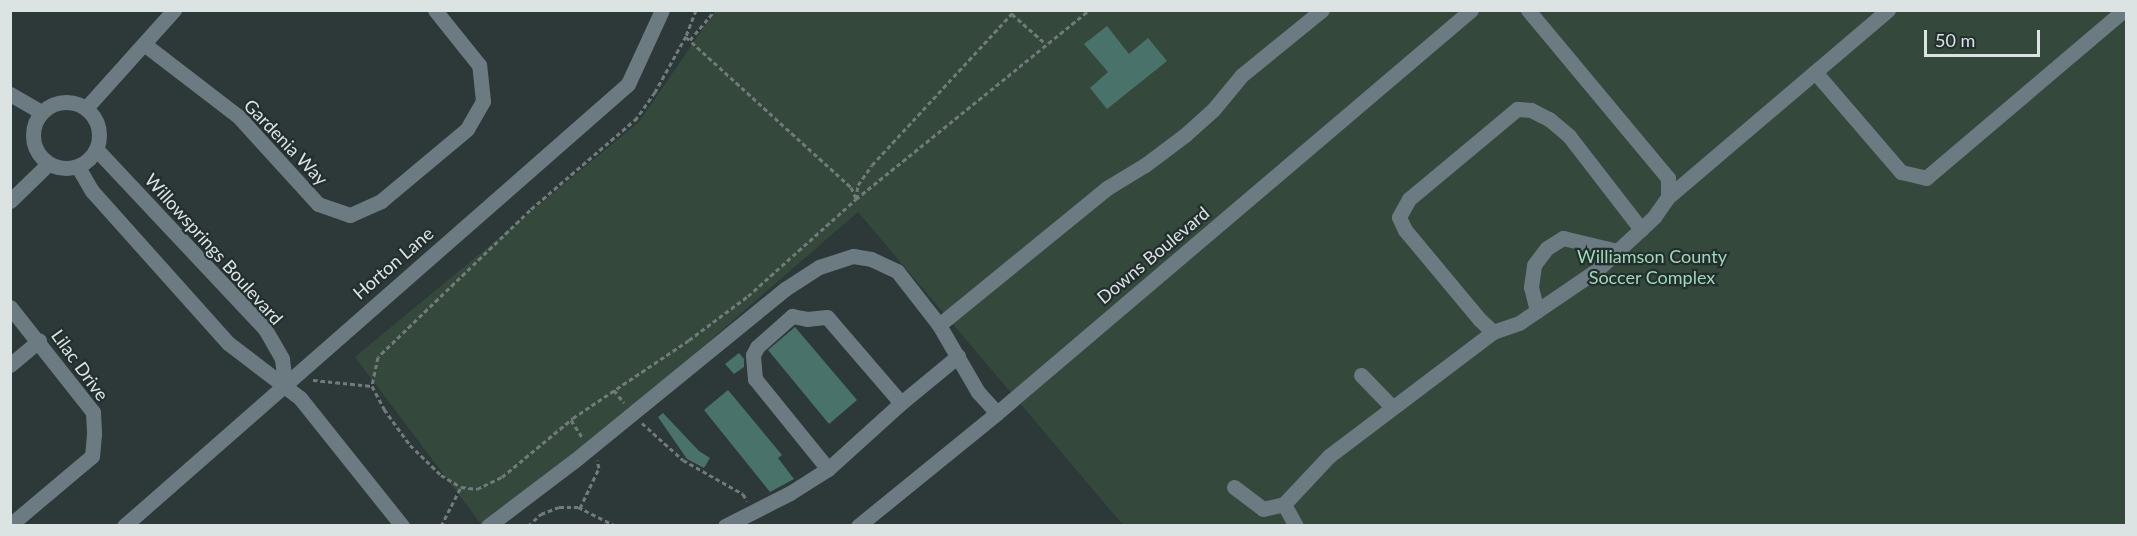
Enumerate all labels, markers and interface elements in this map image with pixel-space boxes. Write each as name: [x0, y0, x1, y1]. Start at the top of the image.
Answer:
scale bar: [1927, 18, 2042, 56]
text: 50 m: [1935, 29, 1975, 51]
street label: Gardenia Way: [240, 94, 332, 190]
street label: Willowsprings Boulevard: [140, 169, 288, 329]
street label: Downs Boulevard: [1092, 202, 1214, 308]
street label: Horton Lane: [348, 222, 438, 304]
park label: Williamson County Soccer Complex: [1577, 246, 1727, 288]
street label: Lilac Drive: [47, 325, 113, 405]

